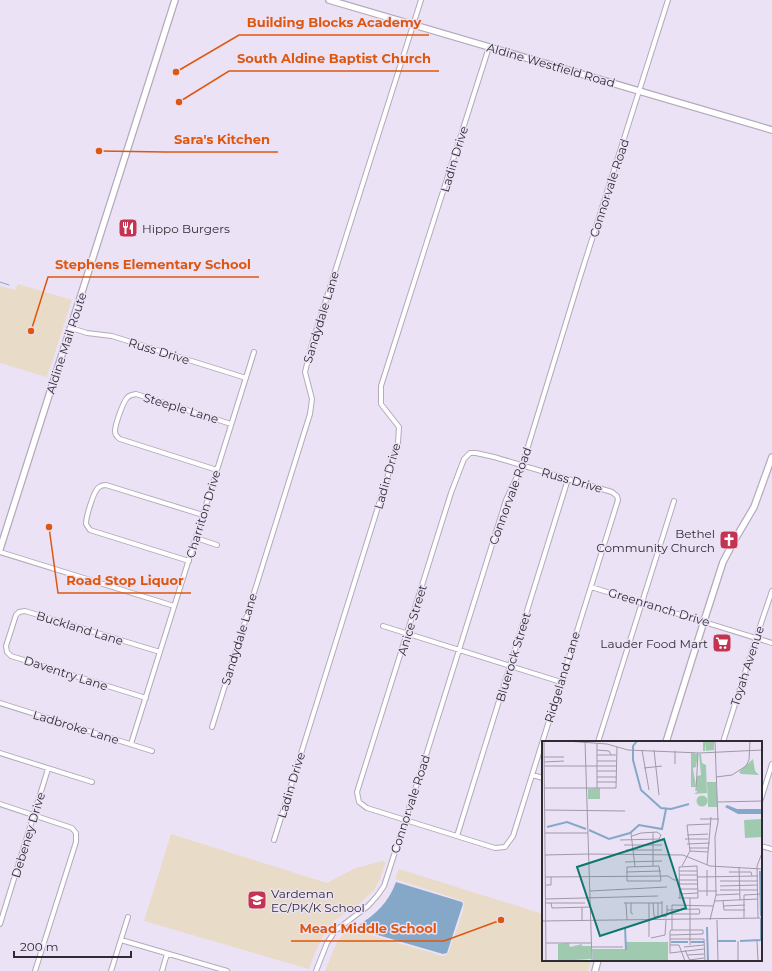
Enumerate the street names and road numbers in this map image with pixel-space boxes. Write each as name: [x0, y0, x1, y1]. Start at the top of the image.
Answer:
street label: Aldine Westfield Road: [485, 40, 617, 90]
street label: Ladin Drive: [437, 124, 471, 194]
street label: Connorvale Road: [586, 137, 632, 239]
street label: Sandydale Lane: [300, 269, 342, 365]
street label: Aldine Mail Route: [42, 290, 90, 396]
street label: Russ Drive: [127, 335, 191, 367]
street label: Steeple Lane: [142, 389, 220, 427]
street label: Ladin Drive: [370, 441, 404, 511]
street label: Connorvale Road: [485, 445, 535, 547]
street label: Russ Drive: [540, 464, 604, 496]
street label: Charriton Drive: [183, 468, 223, 560]
street label: Anice Street: [394, 583, 430, 657]
street label: Greenranch Drive: [606, 584, 712, 630]
street label: Sandydale Lane: [218, 591, 260, 687]
street label: Buckland Lane: [35, 608, 125, 648]
street label: Bluerock Street: [492, 610, 534, 704]
street label: Toyah Avenue: [727, 624, 767, 708]
street label: Ridgeland Lane: [541, 630, 583, 724]
street label: Daventry Lane: [22, 652, 110, 694]
street label: Ladbroke Lane: [31, 707, 121, 747]
street label: Ladin Drive: [274, 750, 308, 820]
street label: Connorvale Road: [387, 753, 433, 855]
street label: Debeney Drive: [8, 790, 48, 880]

